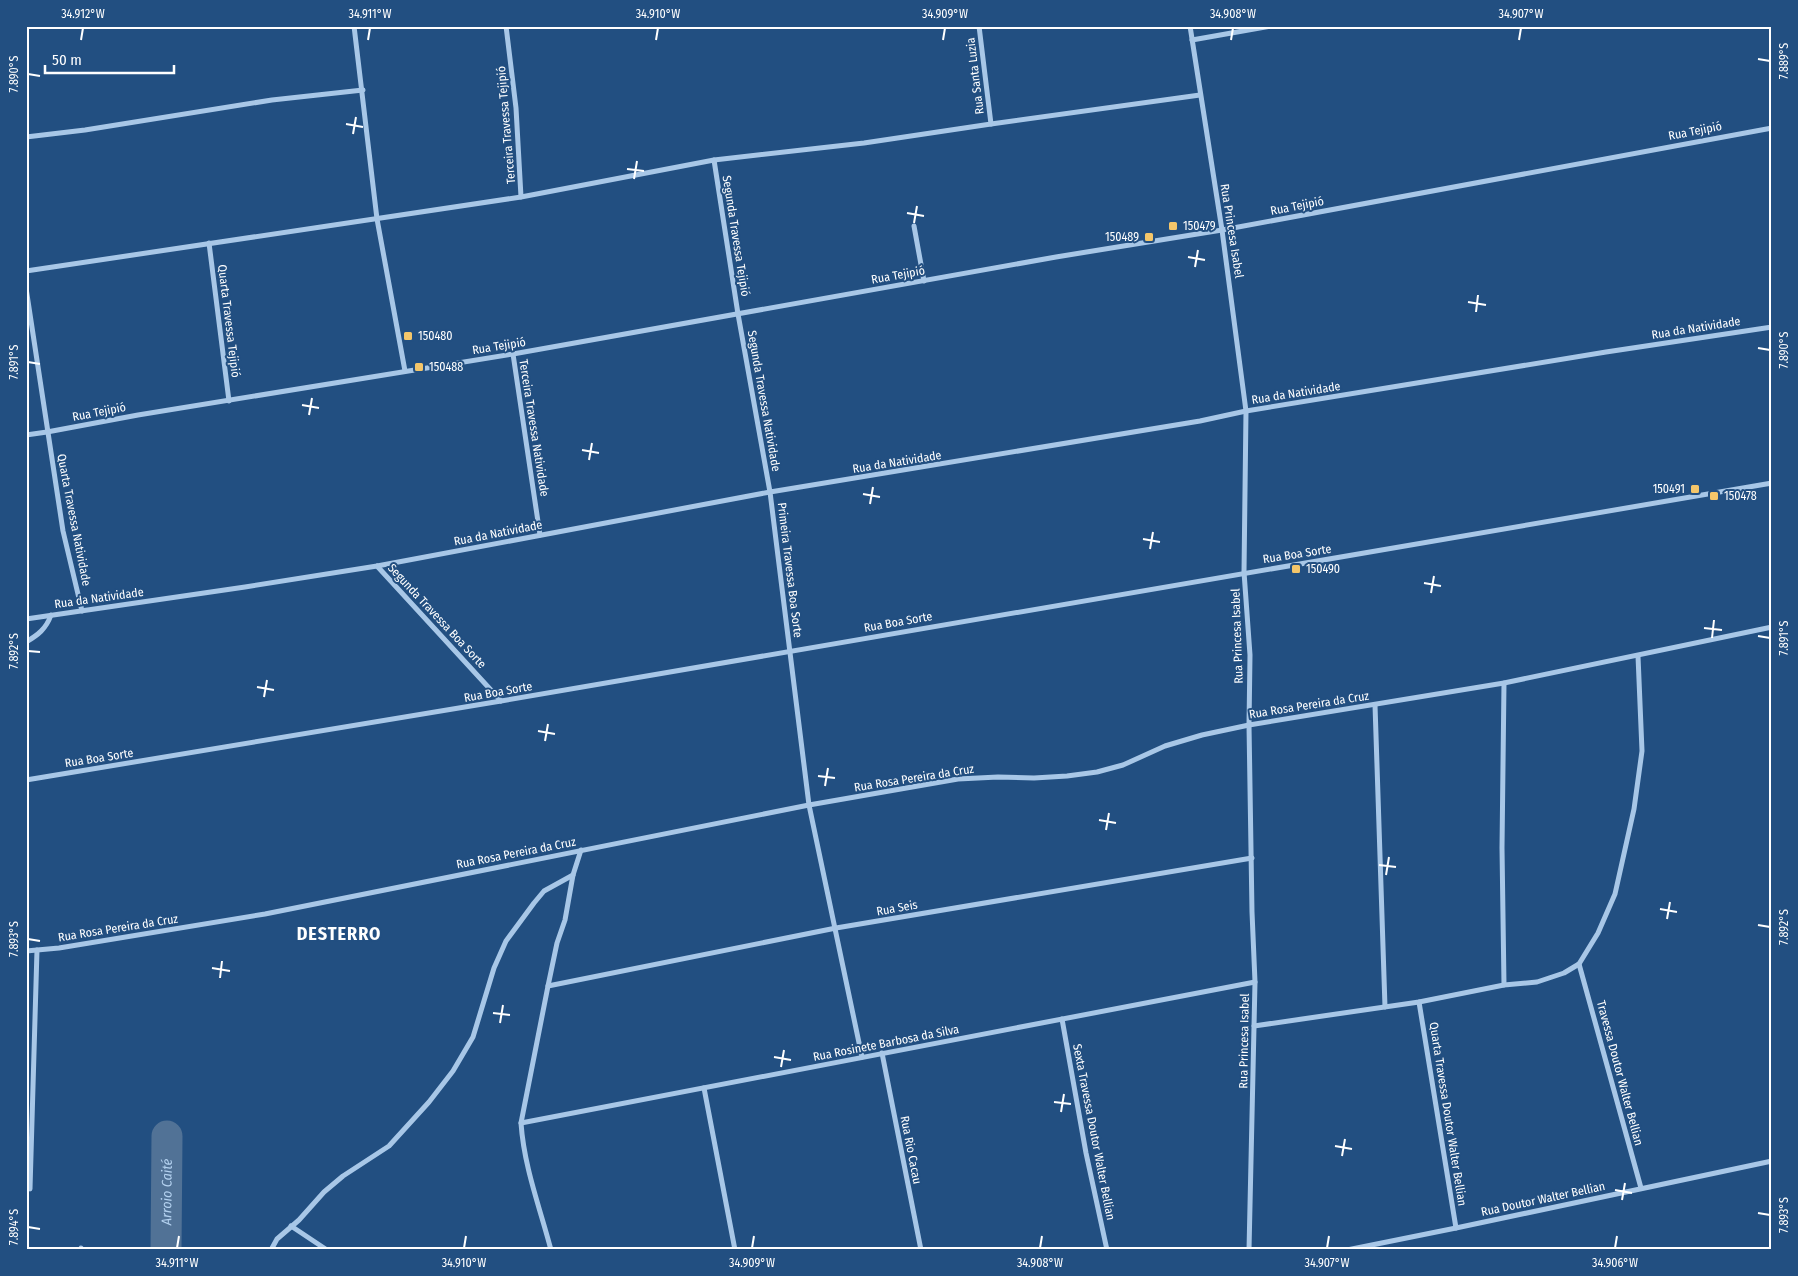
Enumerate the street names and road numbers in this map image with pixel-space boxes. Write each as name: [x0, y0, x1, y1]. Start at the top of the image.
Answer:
street label: Rua Santa Luzia: [963, 37, 987, 115]
street label: Terceira Travessa Tejipió: [494, 65, 518, 185]
street label: Rua Tejipió: [1667, 119, 1723, 143]
street label: Segunda Travessa Tejipió: [720, 174, 752, 298]
street label: Rua Princesa Isabel: [1218, 183, 1246, 279]
street label: Rua Tejipió: [1269, 194, 1325, 218]
street label: Rua Tejipió: [870, 263, 926, 287]
street label: Quarta Travessa Tejipió: [215, 264, 243, 378]
street label: Rua da Natividade: [1651, 314, 1742, 342]
street label: Segunda Travessa Natividade: [745, 329, 783, 473]
street label: Rua Tejipió: [471, 335, 527, 357]
street label: Terceira Travessa Natividade: [516, 358, 552, 498]
street label: Rua da Natividade: [1251, 379, 1342, 407]
street label: Rua Tejipió: [71, 400, 127, 424]
street label: Rua da Natividade: [852, 448, 943, 476]
street label: Quarta Travessa Natividade: [54, 453, 94, 587]
street label: Primeira Travessa Boa Sorte: [775, 502, 805, 639]
street label: Rua da Natividade: [453, 518, 543, 548]
street label: Rua Boa Sorte: [1262, 542, 1332, 566]
street label: Segunda Travessa Boa Sorte: [385, 561, 489, 671]
street label: Rua da Natividade: [54, 585, 145, 611]
street label: Rua Princesa Isabel: [1228, 588, 1246, 684]
street label: Rua Boa Sorte: [863, 609, 933, 635]
street label: Rua Boa Sorte: [463, 679, 533, 705]
street label: Rua Rosa Pereira da Cruz: [1248, 689, 1370, 721]
street label: Rua Boa Sorte: [64, 746, 134, 770]
street label: Rua Rosa Pereira da Cruz: [853, 762, 975, 794]
street label: Rua Rosa Pereira da Cruz: [455, 835, 577, 871]
street label: Rua Seis: [875, 897, 919, 919]
street label: Rua Rosa Pereira da Cruz: [57, 912, 179, 944]
street label: Rua Princesa Isabel: [1236, 993, 1252, 1089]
street label: Travessa Doutor Walter Bellian: [1594, 999, 1646, 1147]
street label: Quarta Travessa Doutor Walter Bellian: [1427, 1021, 1469, 1207]
street label: Rua Rosinete Barbosa da Silva: [812, 1022, 960, 1064]
street label: Sexta Travessa Doutor Walter Bellian: [1070, 1043, 1118, 1221]
street label: Rua Rio Cacau: [898, 1115, 924, 1185]
street label: Rua Doutor Walter Bellian: [1480, 1179, 1606, 1219]

